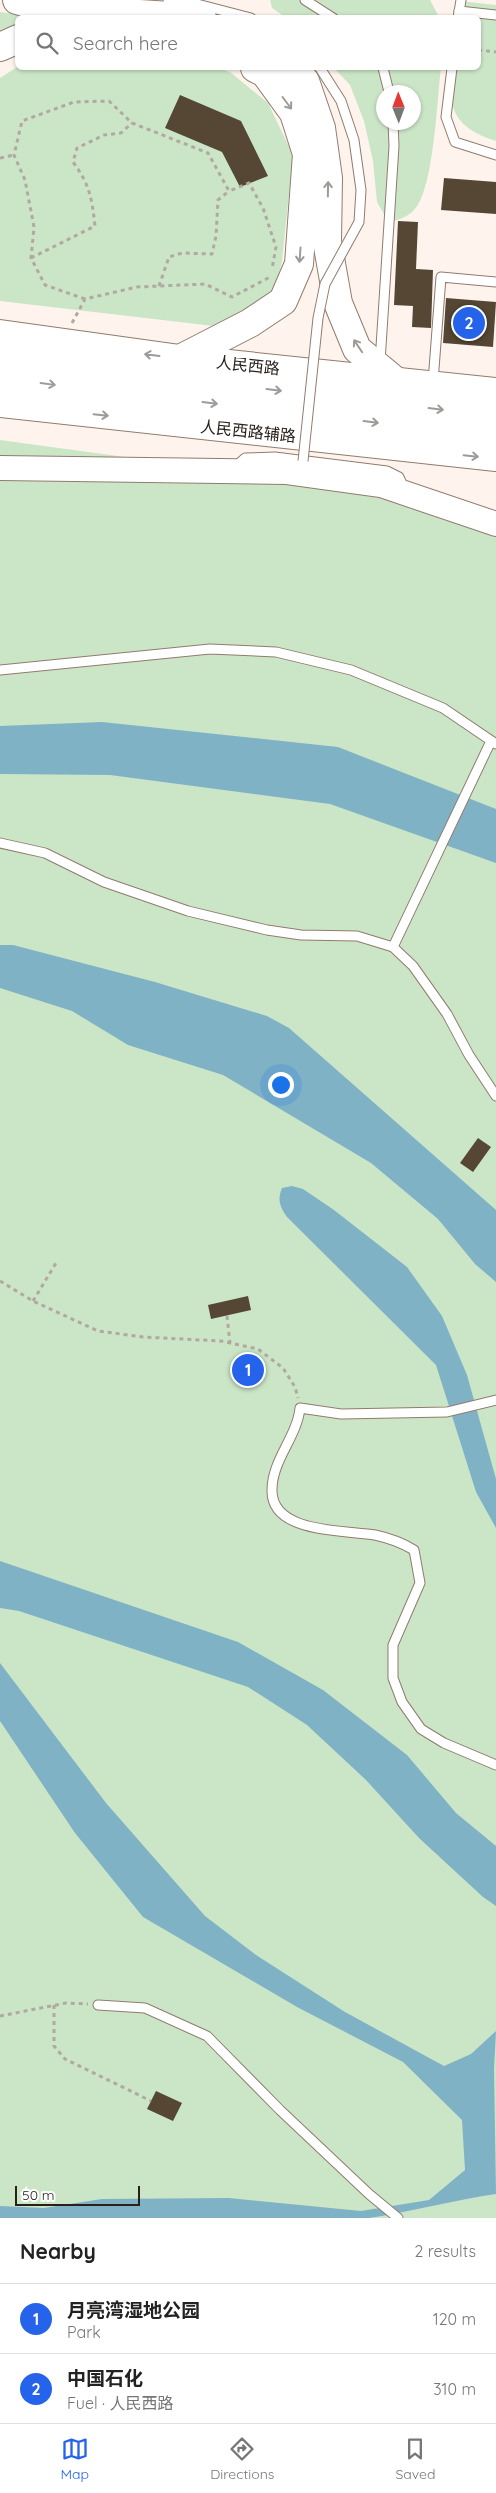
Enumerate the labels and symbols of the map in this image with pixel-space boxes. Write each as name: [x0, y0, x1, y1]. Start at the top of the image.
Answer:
north arrow: [376, 85, 421, 130]
one-way arrow: [282, 96, 293, 109]
one-way arrow: [323, 182, 333, 198]
one-way arrow: [295, 247, 305, 263]
pin: 2: [453, 304, 485, 342]
one-way arrow: [353, 339, 363, 353]
one-way arrow: [144, 350, 160, 360]
street label: 人民西路: [215, 352, 281, 378]
one-way arrow: [40, 380, 56, 390]
one-way arrow: [266, 385, 282, 395]
one-way arrow: [201, 398, 217, 408]
one-way arrow: [427, 404, 443, 414]
one-way arrow: [92, 410, 108, 420]
street label: 人民西路辅路: [199, 416, 297, 446]
one-way arrow: [363, 417, 379, 427]
one-way arrow: [463, 451, 479, 461]
your location: [268, 1072, 294, 1098]
pin: 1: [232, 1351, 264, 1389]
scale bar: [15, 2183, 140, 2206]

